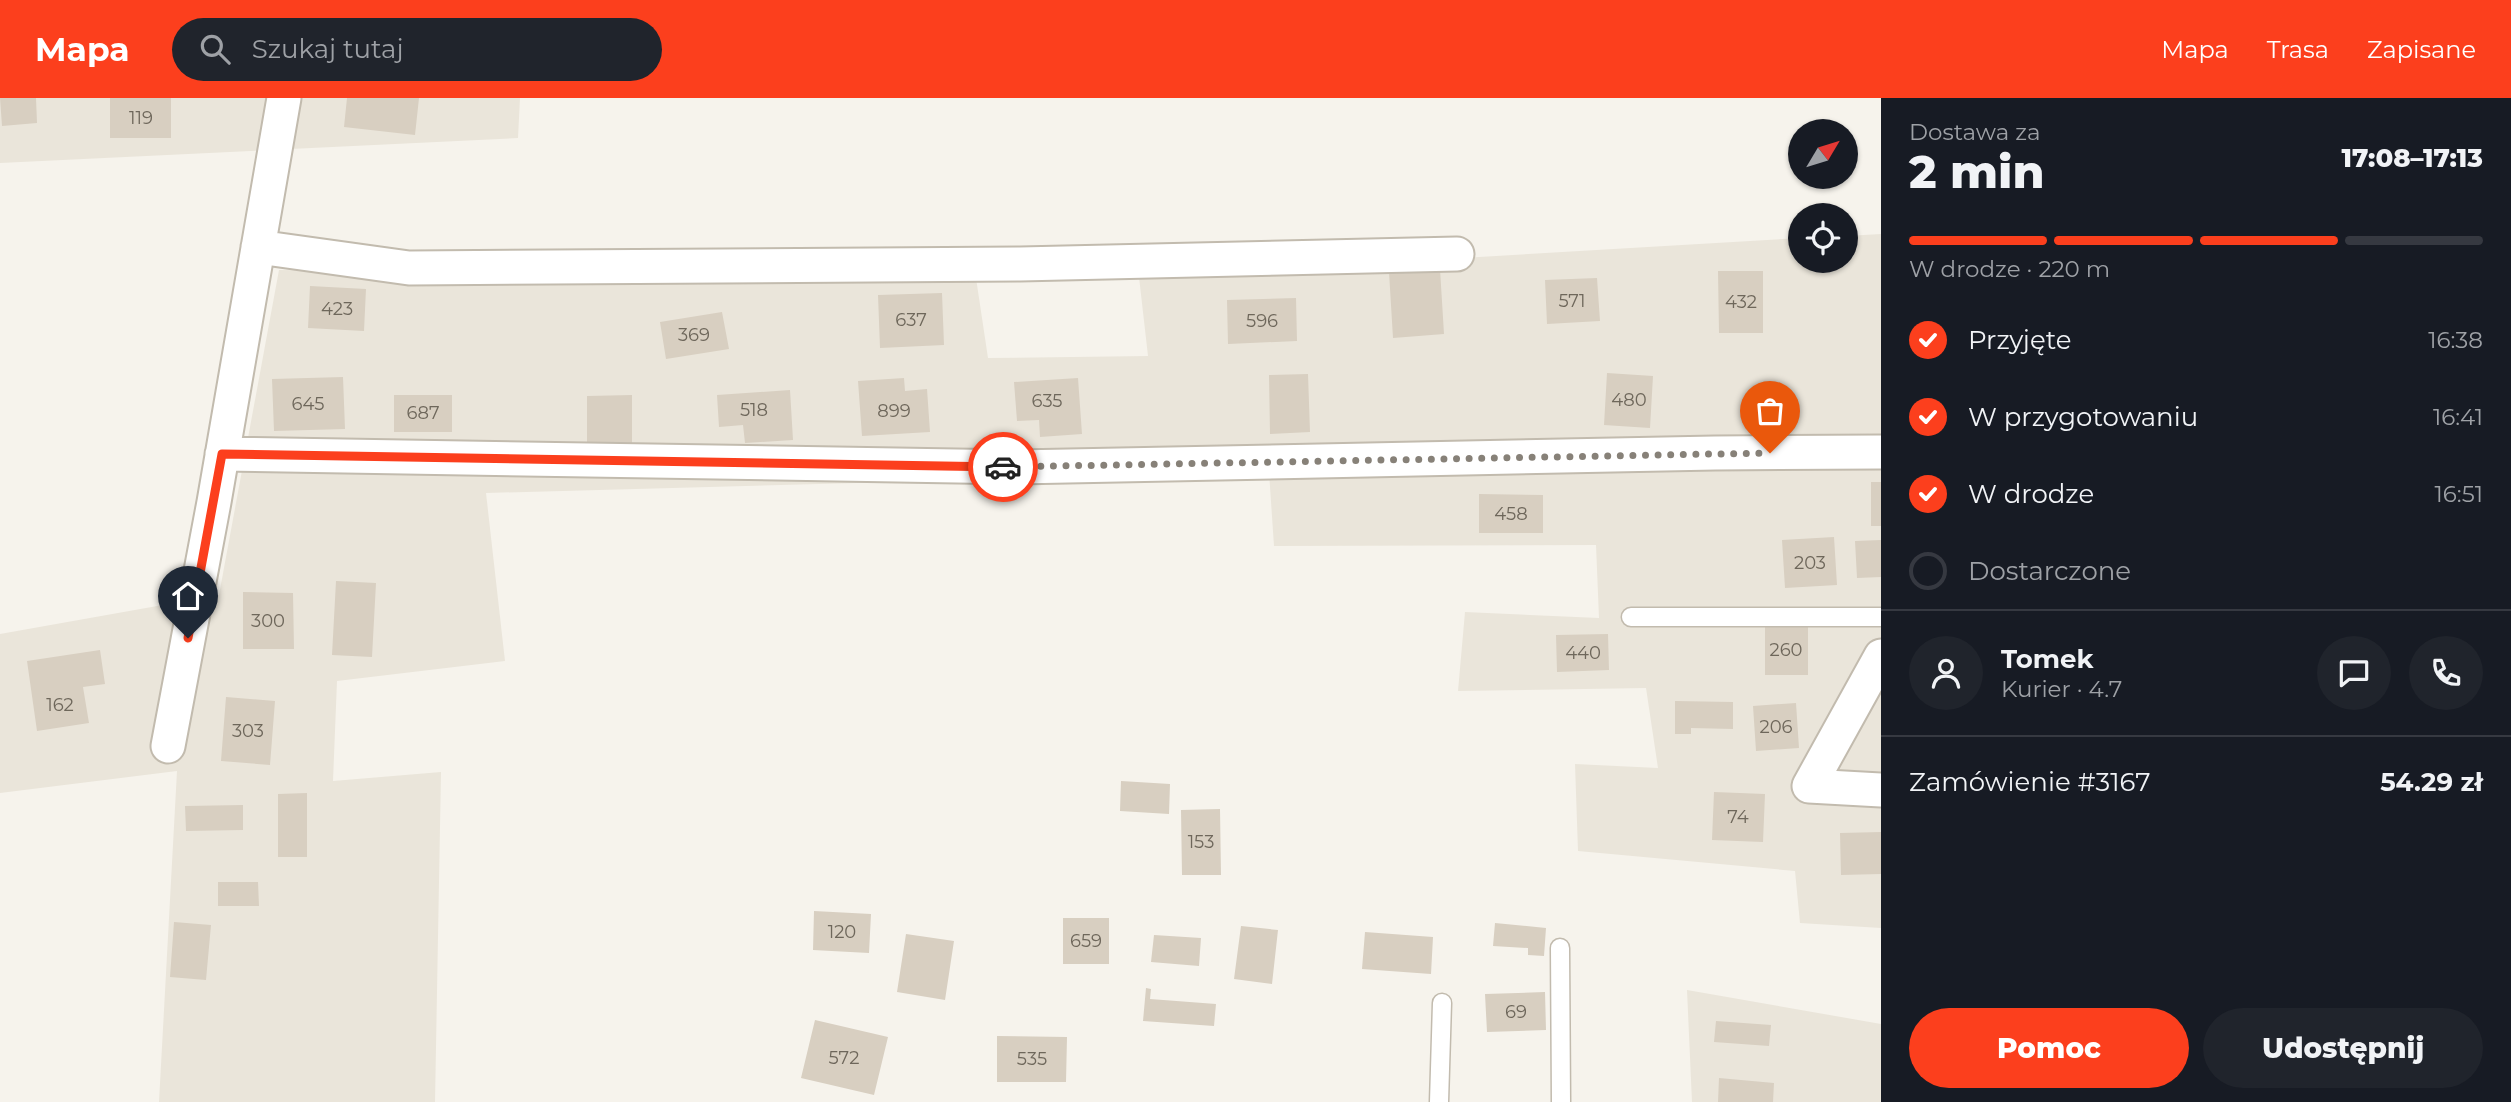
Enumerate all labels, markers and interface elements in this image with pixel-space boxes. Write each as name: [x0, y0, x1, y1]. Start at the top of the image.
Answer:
search box: [172, 18, 662, 81]
text: Mapa: [35, 29, 130, 69]
icon: search: [196, 30, 234, 68]
text: Szukaj tutaj: [252, 33, 404, 65]
text: Mapa: [2161, 35, 2229, 64]
text: Trasa: [2267, 35, 2329, 64]
text: Zapisane: [2367, 35, 2476, 64]
house number: 119: [129, 107, 153, 129]
text: Dostawa za: [1909, 118, 2041, 146]
north arrow: [1788, 119, 1858, 189]
map controls: [1788, 119, 1858, 273]
text: 17:08–17:13: [2342, 142, 2483, 174]
text: 2 min: [1909, 143, 2044, 200]
button: locate: [1788, 203, 1858, 273]
text: W drodze · 220 m: [1909, 255, 2110, 283]
house number: 571: [1558, 290, 1586, 312]
house number: 432: [1725, 291, 1757, 313]
house number: 423: [321, 298, 353, 320]
house number: 637: [895, 309, 927, 331]
house number: 596: [1246, 310, 1278, 332]
icon: check: [1909, 321, 1947, 359]
house number: 369: [678, 324, 710, 346]
text: Przyjęte: [1968, 324, 2071, 356]
text: 16:38: [2428, 326, 2483, 354]
pin: [1740, 381, 1800, 453]
house number: 480: [1611, 389, 1647, 411]
house number: 635: [1031, 390, 1063, 412]
icon: bag: [1751, 392, 1789, 430]
house number: 645: [291, 393, 325, 415]
icon: check: [1909, 398, 1947, 436]
house number: 518: [740, 399, 768, 421]
house number: 899: [877, 400, 911, 422]
text: W przygotowaniu: [1968, 401, 2198, 433]
house number: 687: [406, 402, 440, 424]
text: 16:41: [2433, 403, 2483, 431]
courier: [968, 432, 1038, 502]
icon: car: [984, 448, 1022, 486]
icon: check: [1909, 475, 1947, 513]
text: W drodze: [1968, 478, 2094, 510]
text: 16:51: [2434, 480, 2483, 508]
house number: 458: [1494, 503, 1528, 525]
house number: 203: [1794, 552, 1826, 574]
text: Dostarczone: [1968, 555, 2131, 587]
pin: [158, 566, 218, 638]
icon: home: [169, 577, 207, 615]
house number: 300: [251, 610, 285, 632]
button: person: [1909, 636, 1983, 710]
button: chat: [2317, 636, 2391, 710]
button: phone: [2409, 636, 2483, 710]
house number: 260: [1769, 639, 1803, 661]
house number: 440: [1565, 642, 1601, 664]
text: Tomek: [2001, 643, 2093, 675]
text: Kurier · 4.7: [2001, 675, 2122, 703]
house number: 162: [46, 694, 74, 716]
house number: 206: [1759, 716, 1793, 738]
house number: 303: [232, 720, 264, 742]
text: Zamówienie #3167: [1909, 766, 2151, 798]
text: 54.29 zł: [2380, 766, 2483, 798]
house number: 74: [1727, 806, 1749, 828]
house number: 153: [1188, 831, 1214, 853]
house number: 120: [828, 921, 856, 943]
house number: 659: [1070, 930, 1102, 952]
house number: 69: [1505, 1001, 1527, 1023]
button: Pomoc: [1909, 1008, 2189, 1088]
button: Udostępnij: [2203, 1008, 2483, 1088]
house number: 572: [829, 1047, 859, 1069]
house number: 535: [1017, 1048, 1047, 1070]

